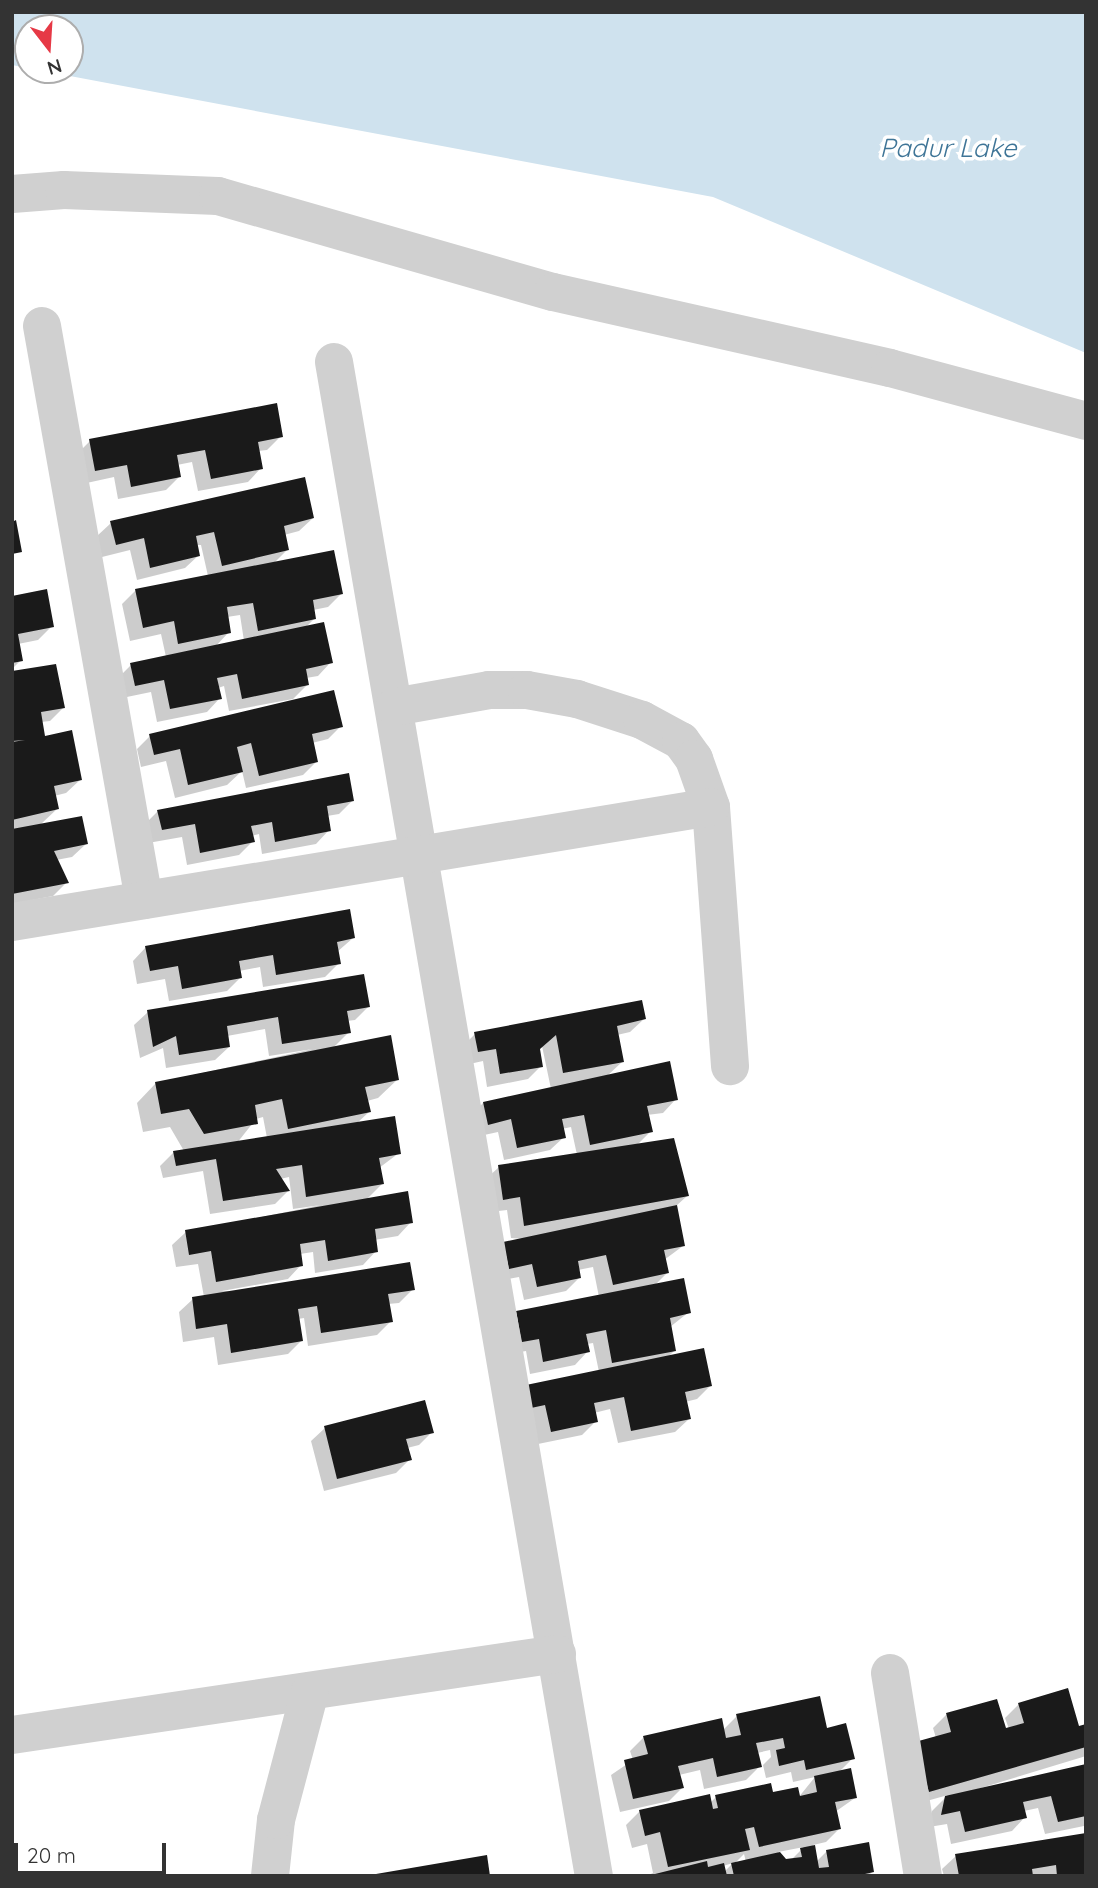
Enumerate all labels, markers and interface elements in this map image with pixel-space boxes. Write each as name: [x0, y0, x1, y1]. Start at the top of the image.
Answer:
north arrow: [14, 14, 84, 84]
text: N: [44, 54, 65, 81]
water label: Padur Lake: [880, 132, 1016, 164]
scale bar: [18, 1828, 170, 1872]
text: 20 m: [27, 1842, 76, 1868]

